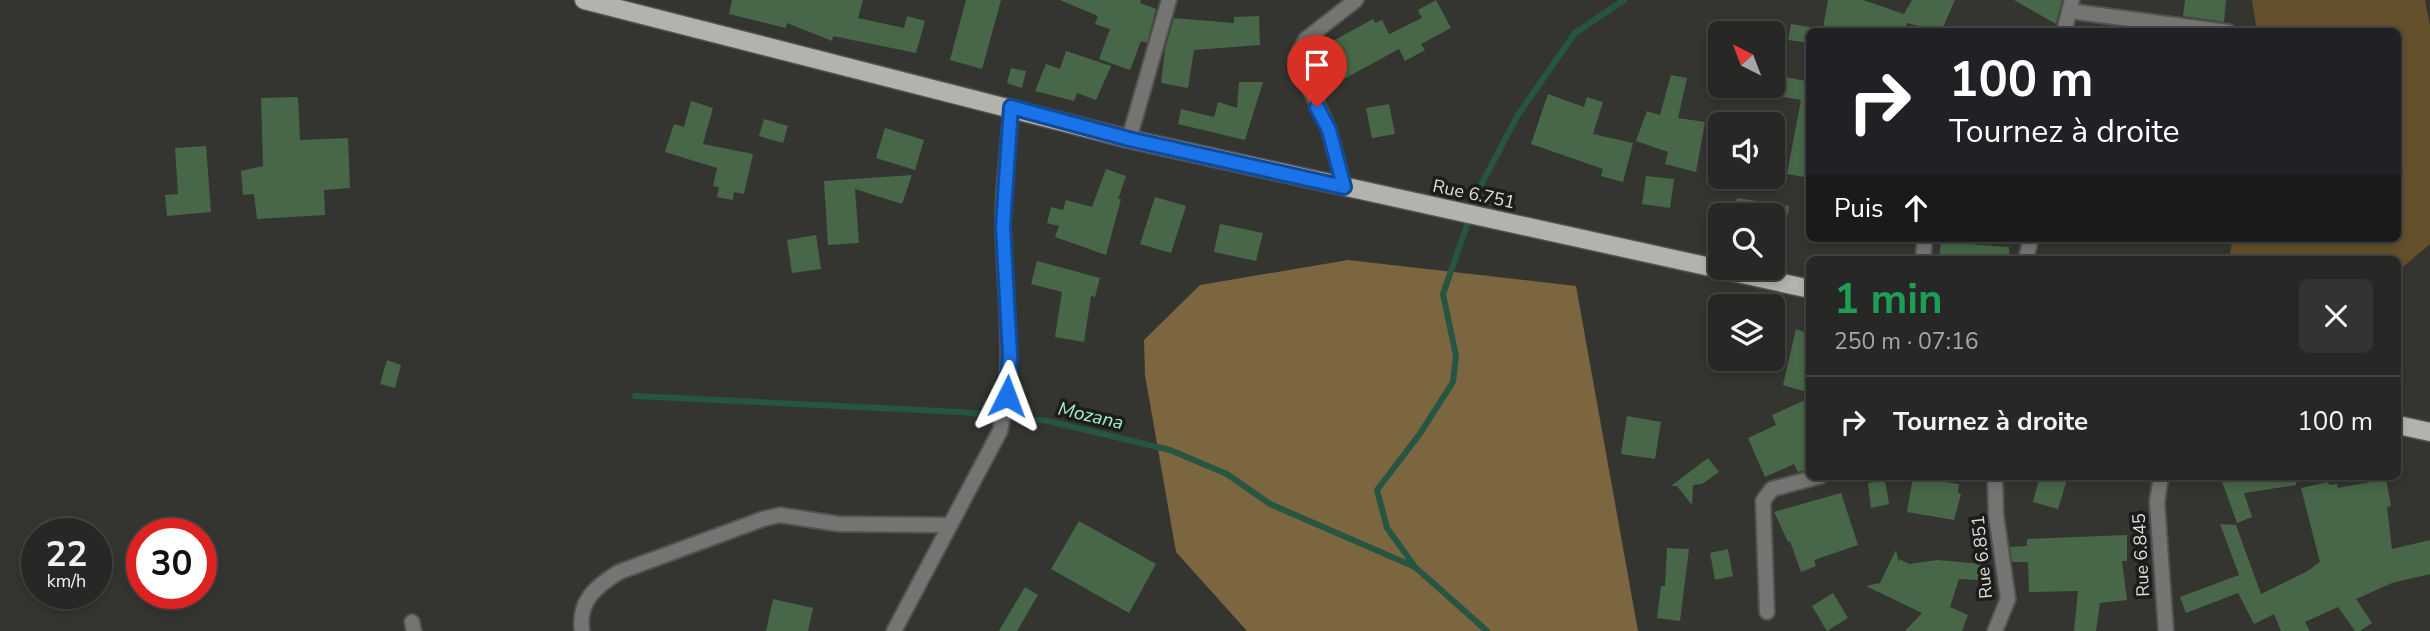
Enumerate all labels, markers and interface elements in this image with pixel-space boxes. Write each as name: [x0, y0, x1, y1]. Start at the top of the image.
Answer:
north arrow: [1708, 21, 1785, 98]
map controls: [1708, 21, 1785, 371]
pin: [1287, 35, 1347, 107]
icon: arrive: [1298, 46, 1336, 84]
text: 100 m: [1949, 46, 2093, 113]
icon: right: [1834, 56, 1925, 147]
text: Tournez à droite: [1949, 110, 2180, 153]
button: sound: [1708, 112, 1785, 189]
street label: Rue 6.751: [1431, 174, 1517, 214]
icon: ahead: [1897, 189, 1935, 227]
text: Puis: [1834, 191, 1883, 226]
button: search: [1708, 203, 1785, 280]
text: 1 min: [1834, 271, 1943, 328]
button: close: [2299, 279, 2373, 353]
button: layers: [1708, 294, 1785, 371]
text: 250 m · 07:16: [1834, 326, 1979, 357]
position arrow: [970, 359, 1044, 433]
water label: Mozana: [1056, 396, 1126, 436]
icon: right: [1834, 403, 1872, 441]
text: Tournez à droite: [1893, 404, 2088, 439]
text: 100 m: [2297, 404, 2373, 439]
street label: Rue 6.845: [2127, 513, 2155, 597]
street label: Rue 6.851: [1966, 514, 1998, 600]
speed limit sign: 30: [126, 518, 217, 609]
text: 22: [45, 531, 88, 578]
text: km/h: [47, 569, 86, 593]

